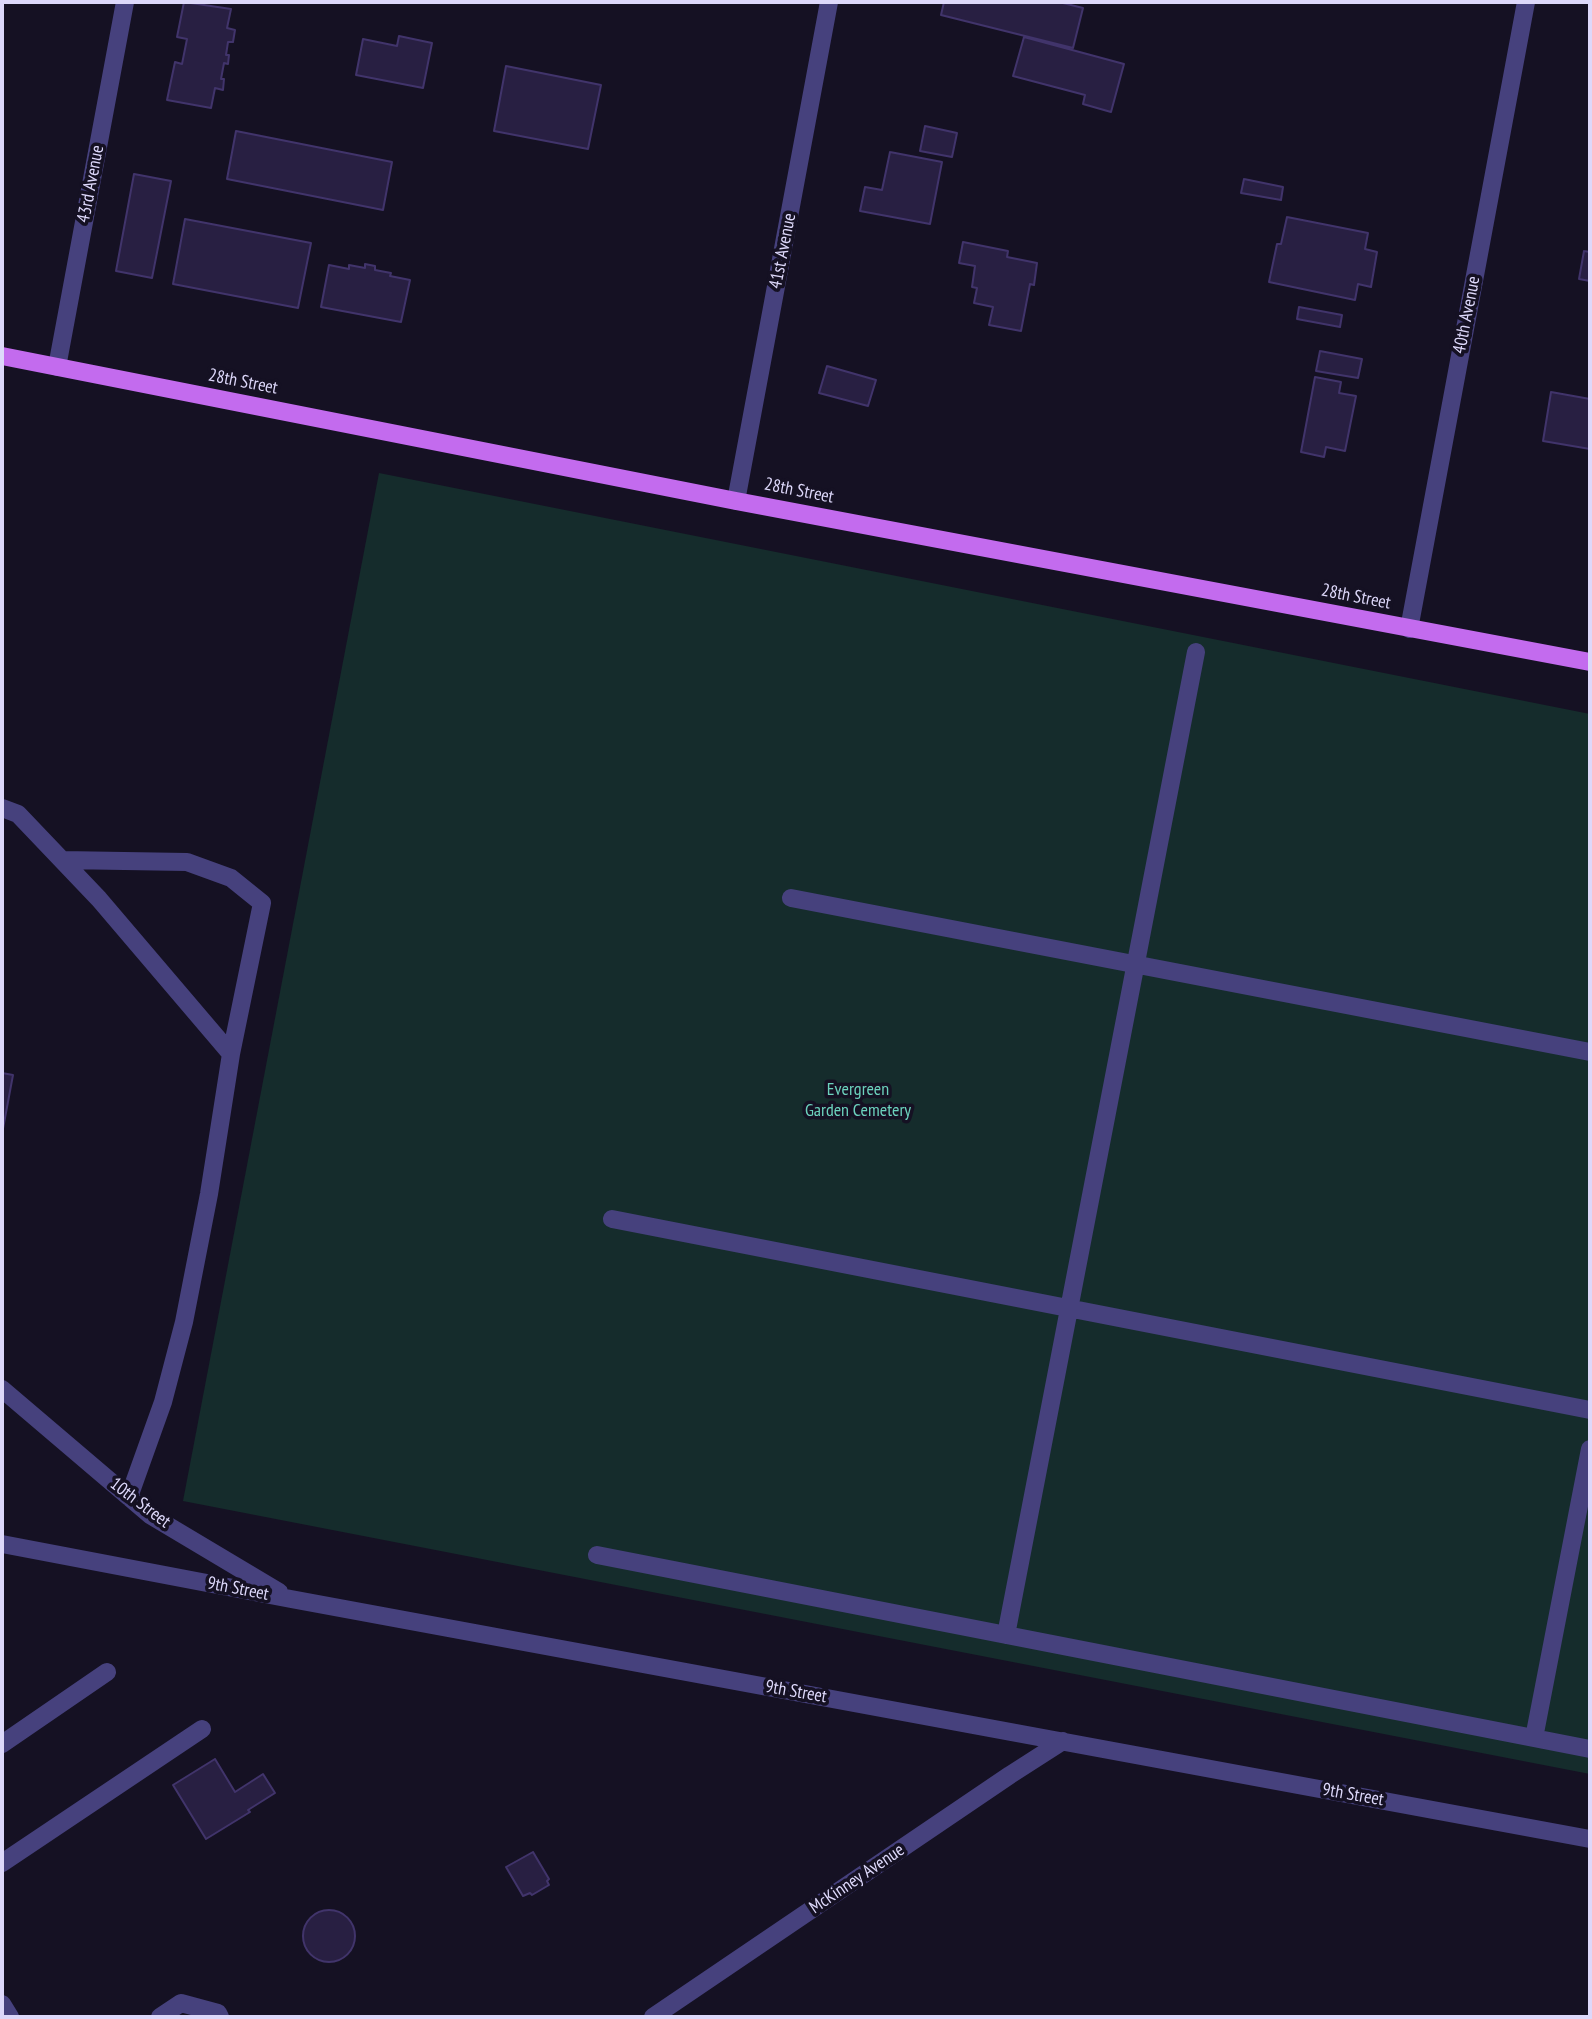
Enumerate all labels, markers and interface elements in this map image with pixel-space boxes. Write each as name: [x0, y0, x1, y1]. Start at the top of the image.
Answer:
street label: 43rd Avenue: [73, 144, 109, 224]
street label: 41st Avenue: [765, 211, 801, 291]
street label: 40th Avenue: [1449, 274, 1485, 356]
street label: 28th Street: [207, 365, 279, 399]
street label: 28th Street: [763, 474, 835, 508]
street label: 28th Street: [1320, 580, 1392, 614]
park label: Evergreen Garden Cemetery: [805, 1079, 911, 1122]
street label: 10th Street: [105, 1473, 175, 1533]
street label: 9th Street: [205, 1572, 271, 1606]
street label: 9th Street: [764, 1676, 828, 1708]
street label: 9th Street: [1321, 1779, 1385, 1811]
street label: McKinney Avenue: [805, 1839, 909, 1919]

